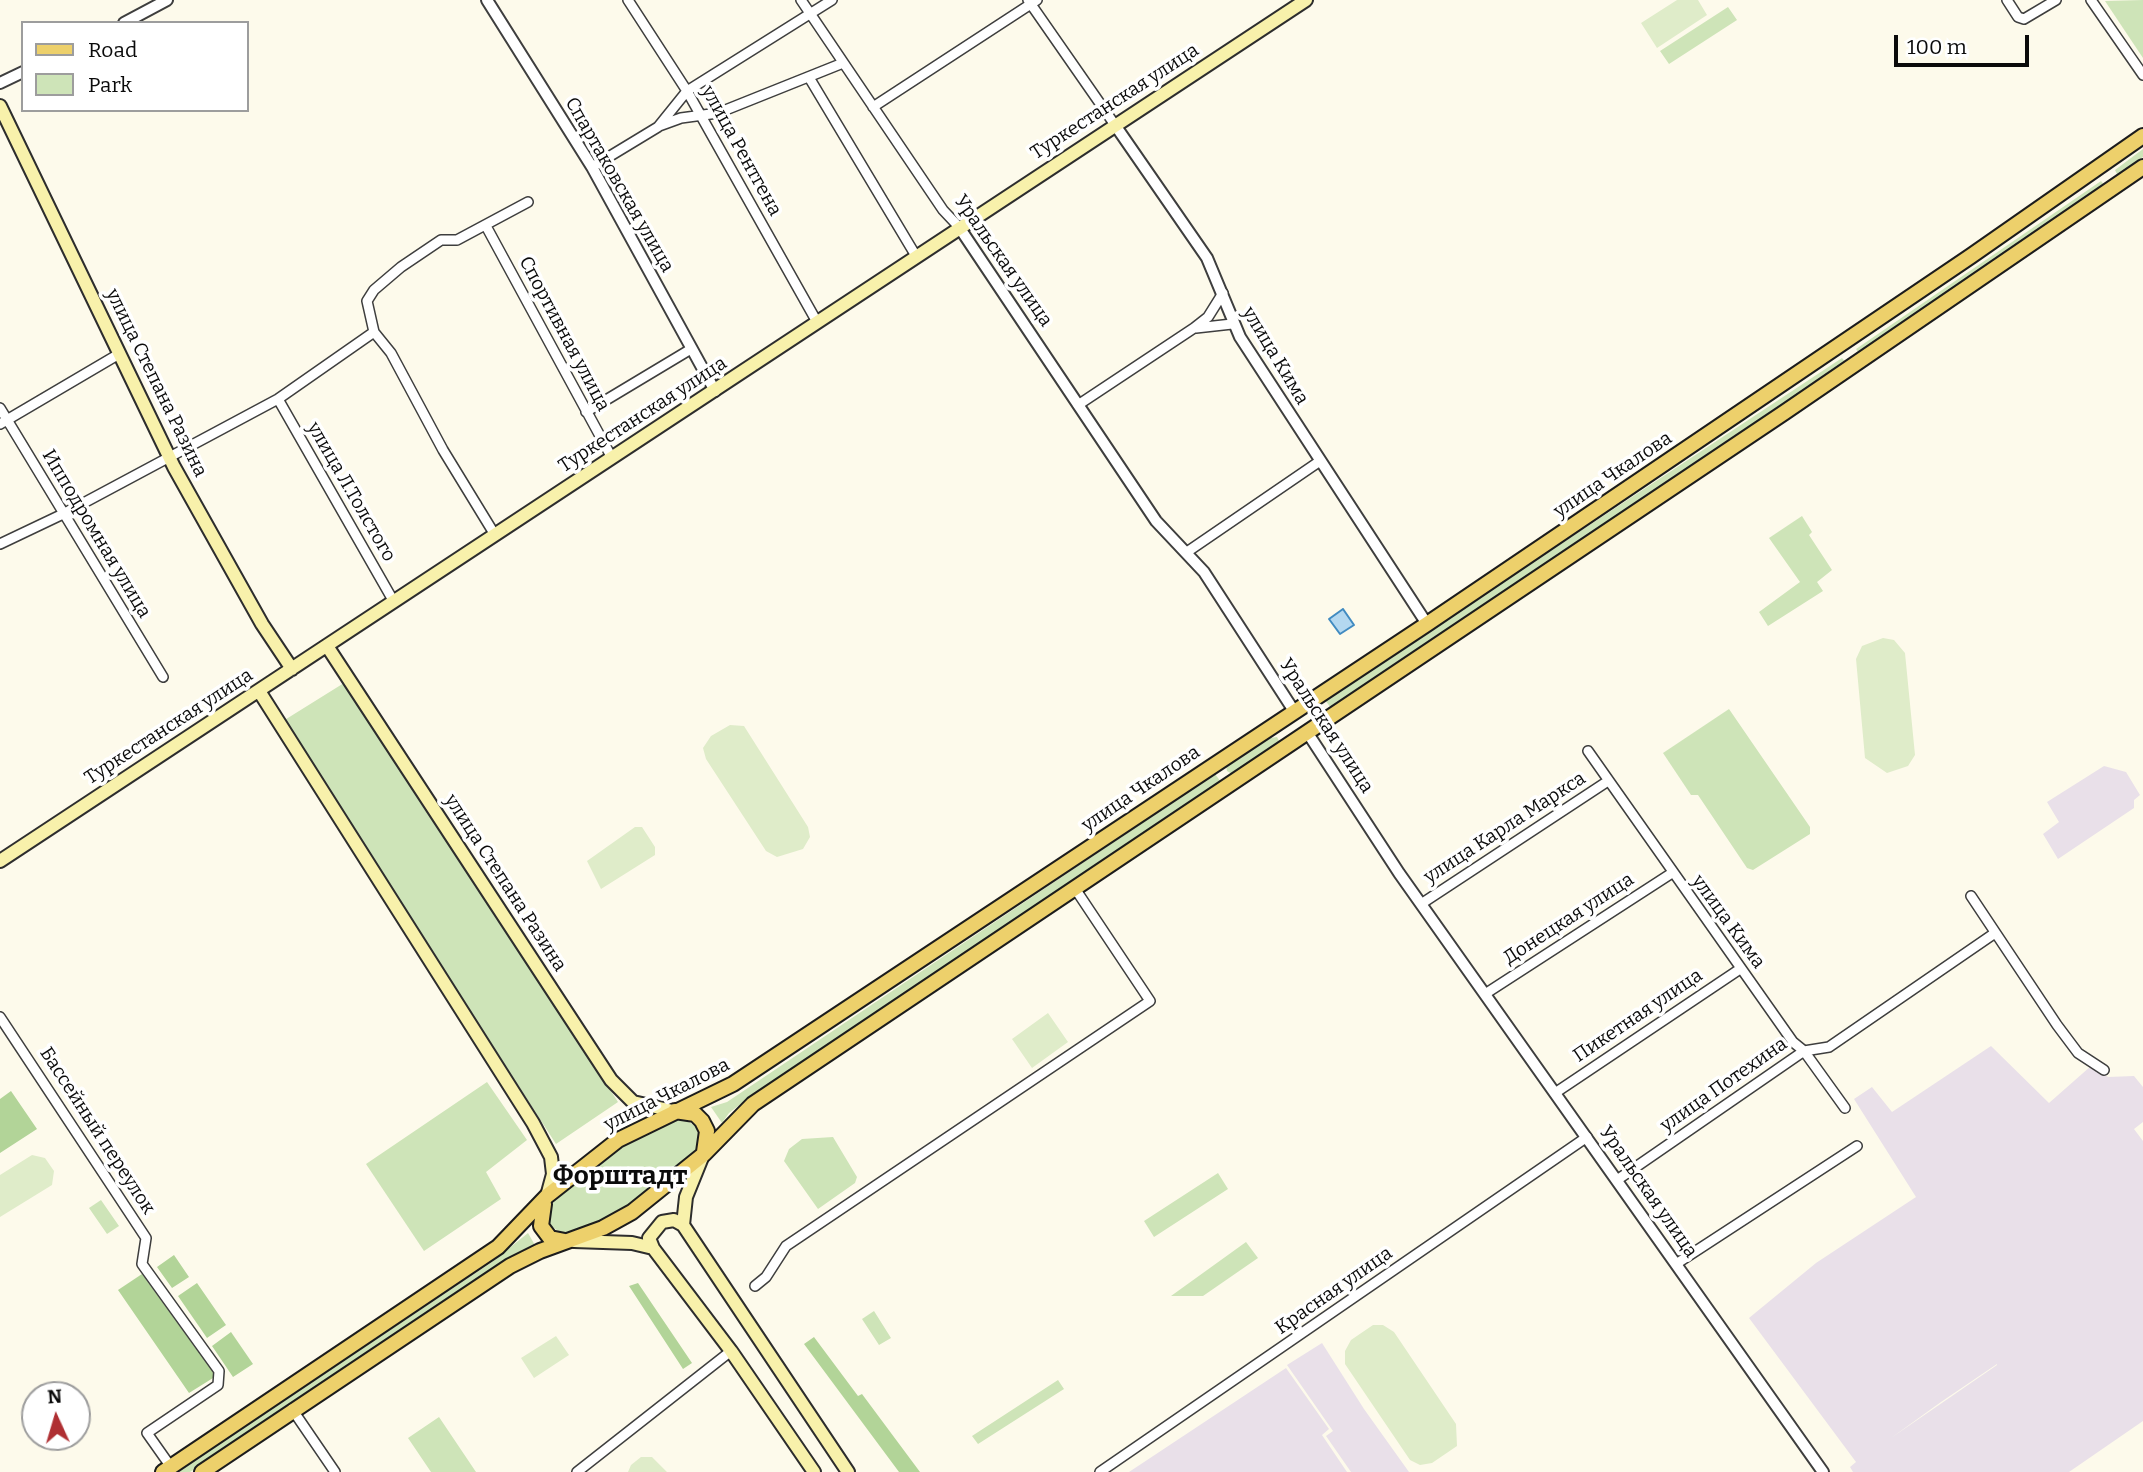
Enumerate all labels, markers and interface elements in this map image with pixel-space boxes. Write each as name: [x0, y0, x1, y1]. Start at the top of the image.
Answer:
legend: [21, 21, 248, 112]
scale bar: [1898, 21, 2033, 65]
text: 100 m: [1907, 34, 1967, 60]
text: Road: [88, 37, 137, 63]
street label: Туркестанская улица: [1027, 39, 1203, 165]
text: Park: [88, 72, 132, 98]
street label: улица Рентгена: [696, 82, 786, 220]
street label: Спартаковская улица: [560, 94, 678, 276]
street label: Уральская улица: [949, 191, 1057, 331]
street label: Спортивная улица: [514, 253, 614, 415]
street label: улица Степана Разина: [100, 285, 212, 481]
street label: улица Кима: [1237, 303, 1313, 409]
street label: Туркестанская улица: [555, 352, 731, 478]
street label: улица Л.Толстого: [302, 418, 400, 566]
street label: улица Чкалова: [1550, 427, 1676, 523]
street label: Ипподромная улица: [37, 446, 155, 622]
street label: Уральская улица: [1274, 654, 1378, 798]
street label: Туркестанская улица: [81, 664, 257, 790]
street label: улица Чкалова: [1078, 741, 1204, 837]
street label: улица Карла Маркса: [1420, 767, 1590, 889]
street label: улица Степана Разина: [439, 790, 571, 976]
street label: Донецкая улица: [1500, 868, 1638, 970]
street label: улица Кима: [1686, 871, 1770, 973]
street label: Пикетная улица: [1569, 964, 1707, 1068]
street label: улица Потехина: [1656, 1033, 1792, 1137]
street label: Бассейный переулок: [34, 1043, 160, 1219]
street label: улица Чкалова: [600, 1054, 734, 1136]
street label: Уральская улица: [1594, 1122, 1702, 1262]
district label: Форштадт: [553, 1161, 687, 1193]
street label: Красная улица: [1271, 1242, 1397, 1340]
north arrow: [21, 1381, 91, 1451]
text: N: [47, 1385, 63, 1409]

